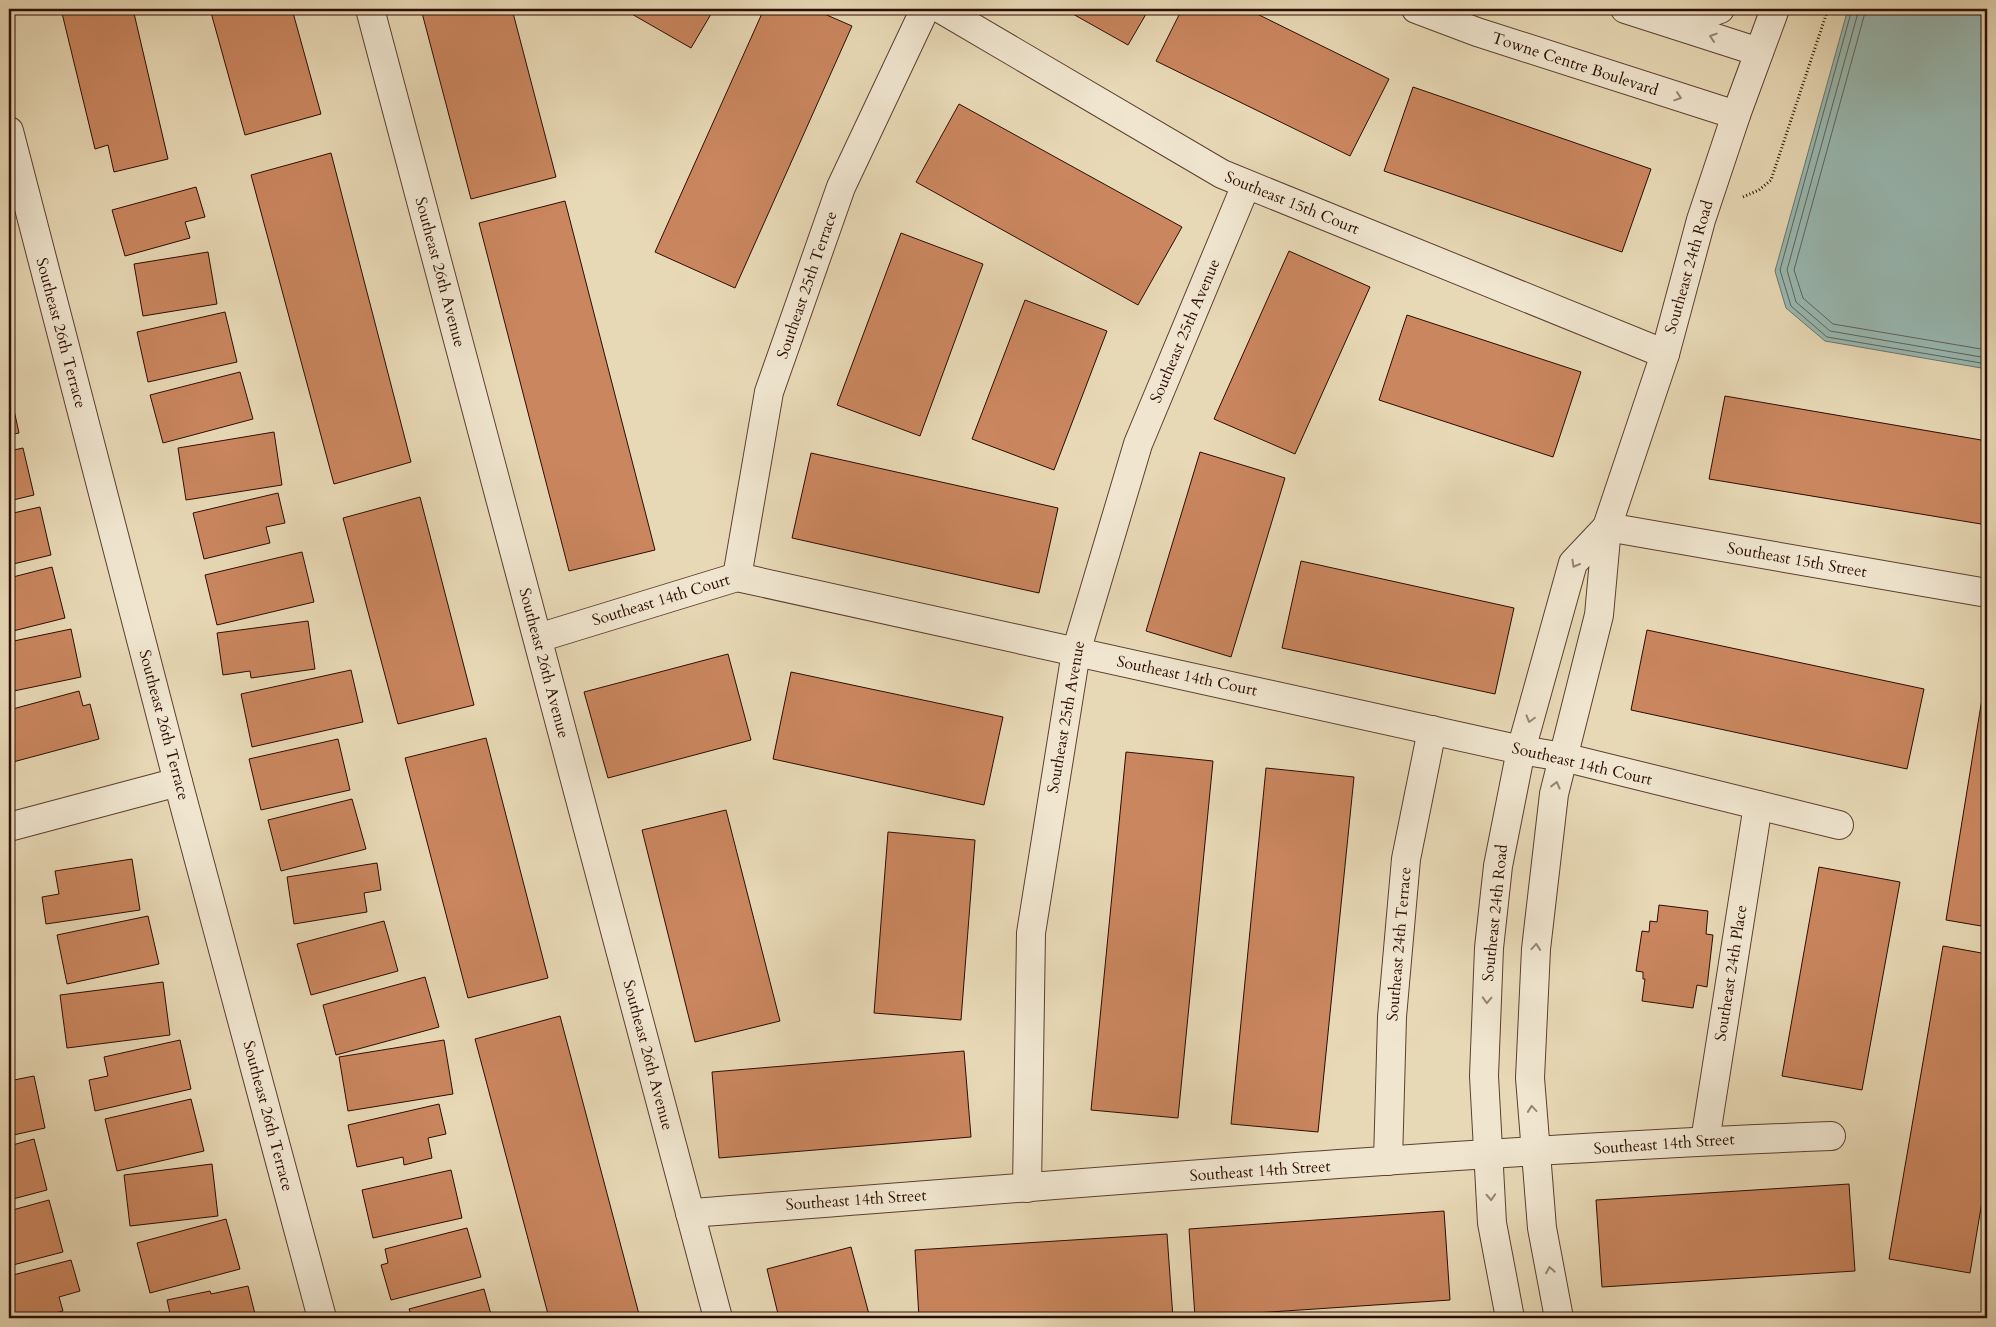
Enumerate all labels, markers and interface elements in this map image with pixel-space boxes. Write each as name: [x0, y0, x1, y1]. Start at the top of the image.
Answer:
street label: Towne Centre Boulevard: [1489, 27, 1662, 101]
one-way arrow: [1709, 33, 1718, 43]
one-way arrow: [1673, 91, 1682, 101]
street label: Southeast 15th Court: [1221, 166, 1363, 240]
street label: Southeast 26th Avenue: [409, 194, 471, 350]
street label: Southeast 24th Road: [1659, 197, 1719, 336]
street label: Southeast 25th Terrace: [771, 208, 843, 362]
street label: Southeast 26th Terrace: [30, 255, 92, 411]
street label: Southeast 25th Avenue: [1145, 256, 1225, 406]
street label: Southeast 15th Street: [1726, 537, 1868, 583]
one-way arrow: [1572, 558, 1582, 567]
street label: Southeast 14th Court: [589, 569, 733, 631]
street label: Southeast 26th Avenue: [513, 585, 575, 741]
street label: Southeast 25th Avenue: [1042, 639, 1090, 795]
street label: Southeast 26th Terrace: [133, 647, 195, 803]
street label: Southeast 14th Court: [1115, 650, 1259, 702]
one-way arrow: [1525, 715, 1536, 724]
street label: Southeast 14th Court: [1510, 737, 1654, 791]
one-way arrow: [1550, 781, 1561, 790]
street label: Southeast 24th Road: [1477, 843, 1513, 983]
street label: Southeast 24th Terrace: [1381, 866, 1417, 1022]
street label: Southeast 24th Place: [1709, 903, 1753, 1043]
one-way arrow: [1530, 942, 1541, 950]
street label: Southeast 26th Avenue: [617, 977, 679, 1133]
one-way arrow: [1481, 996, 1492, 1004]
street label: Southeast 26th Terrace: [237, 1038, 299, 1194]
one-way arrow: [1527, 1105, 1538, 1113]
street label: Southeast 14th Street: [1593, 1128, 1735, 1160]
street label: Southeast 14th Street: [1189, 1155, 1331, 1187]
street label: Southeast 14th Street: [785, 1184, 927, 1216]
one-way arrow: [1485, 1194, 1496, 1202]
one-way arrow: [1545, 1266, 1556, 1275]

